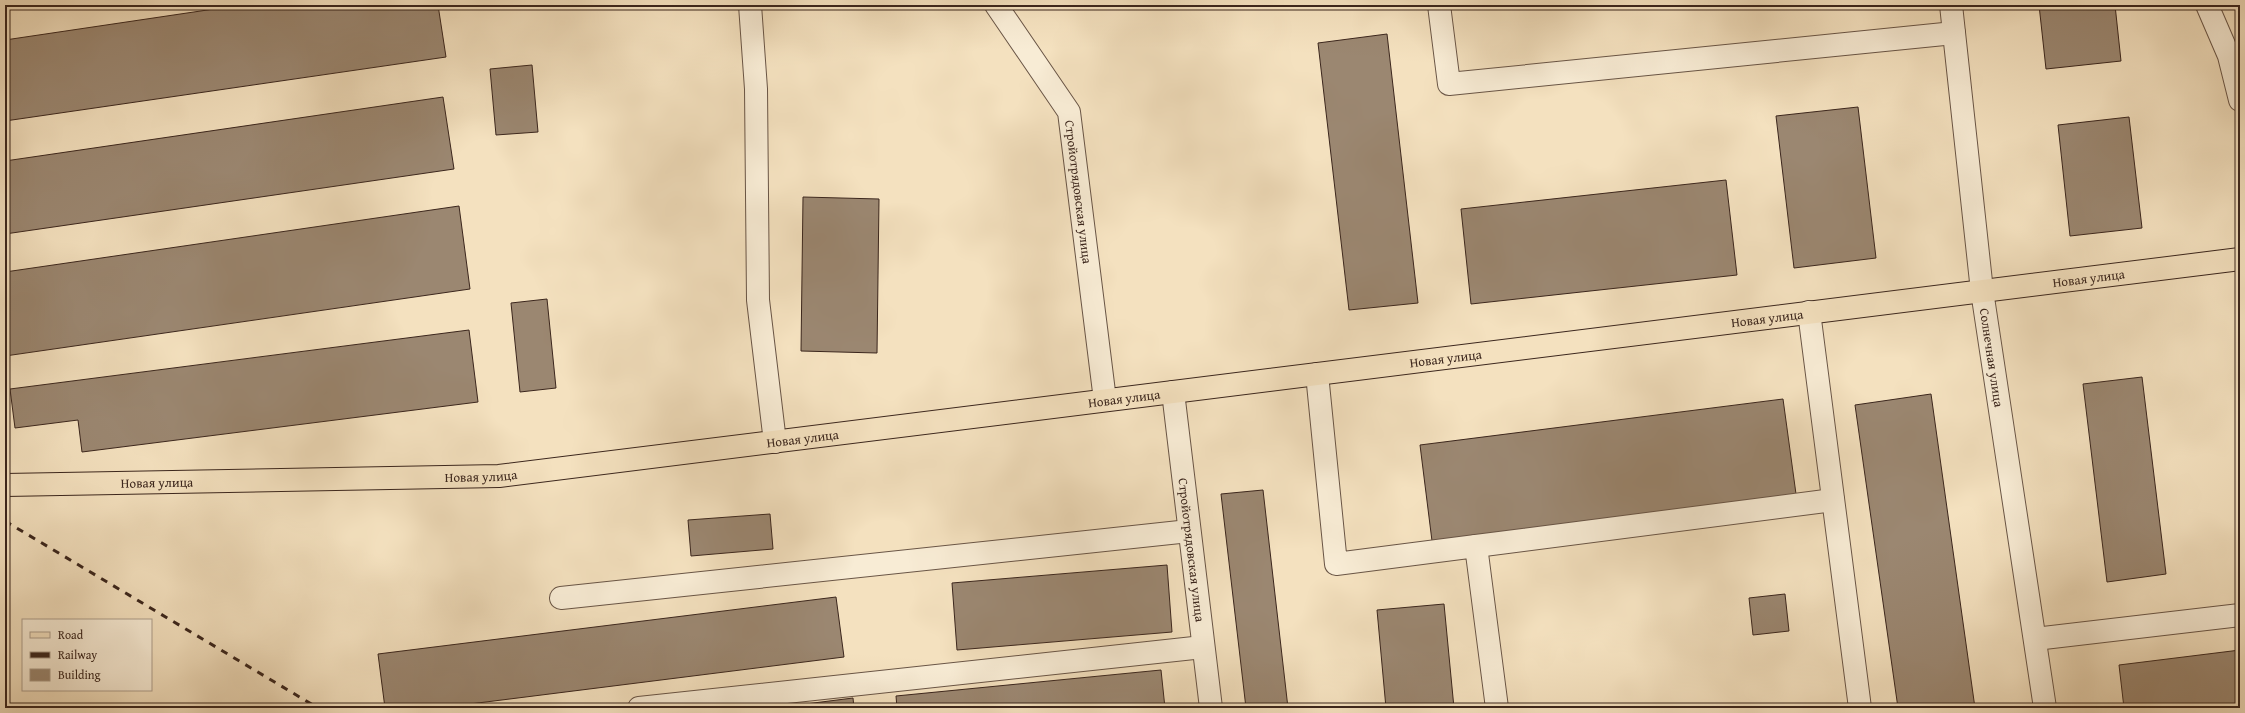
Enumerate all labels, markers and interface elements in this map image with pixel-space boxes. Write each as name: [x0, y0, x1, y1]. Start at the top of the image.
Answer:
street label: Стройотрядовская улица: [1061, 119, 1097, 266]
street label: Новая улица: [2052, 264, 2127, 292]
street label: Новая улица: [1730, 304, 1805, 332]
street label: Солнечная улица: [1975, 307, 2009, 409]
street label: Новая улица: [1408, 344, 1483, 372]
street label: Новая улица: [1087, 384, 1162, 412]
street label: Новая улица: [765, 424, 840, 452]
street label: Новая улица: [445, 464, 519, 486]
street label: Новая улица: [121, 472, 194, 492]
street label: Стройотрядовская улица: [1174, 477, 1210, 624]
legend: [22, 619, 152, 691]
text: Road: [58, 626, 84, 643]
text: Railway: [58, 646, 97, 663]
text: Building: [58, 666, 101, 683]

